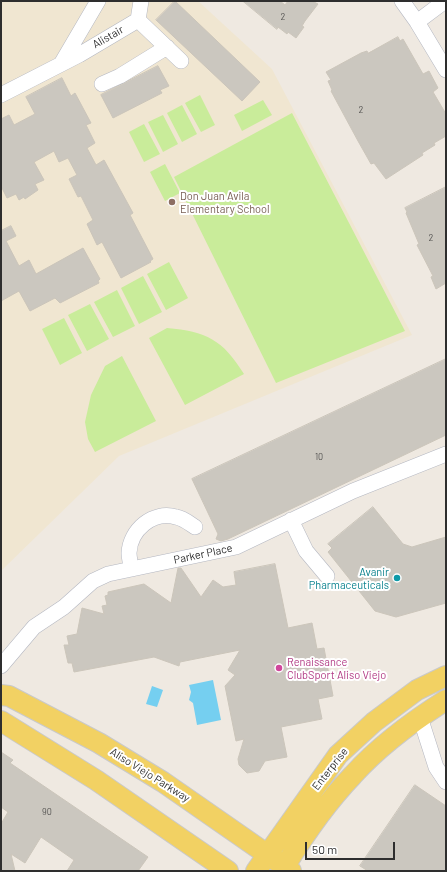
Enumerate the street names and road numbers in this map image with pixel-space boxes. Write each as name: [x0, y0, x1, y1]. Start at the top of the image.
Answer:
street label: Alistair: [90, 23, 126, 51]
street label: Parker Place: [172, 541, 234, 567]
street label: Aliso Viejo Parkway: [108, 745, 192, 805]
street label: Enterprise: [309, 745, 351, 793]

